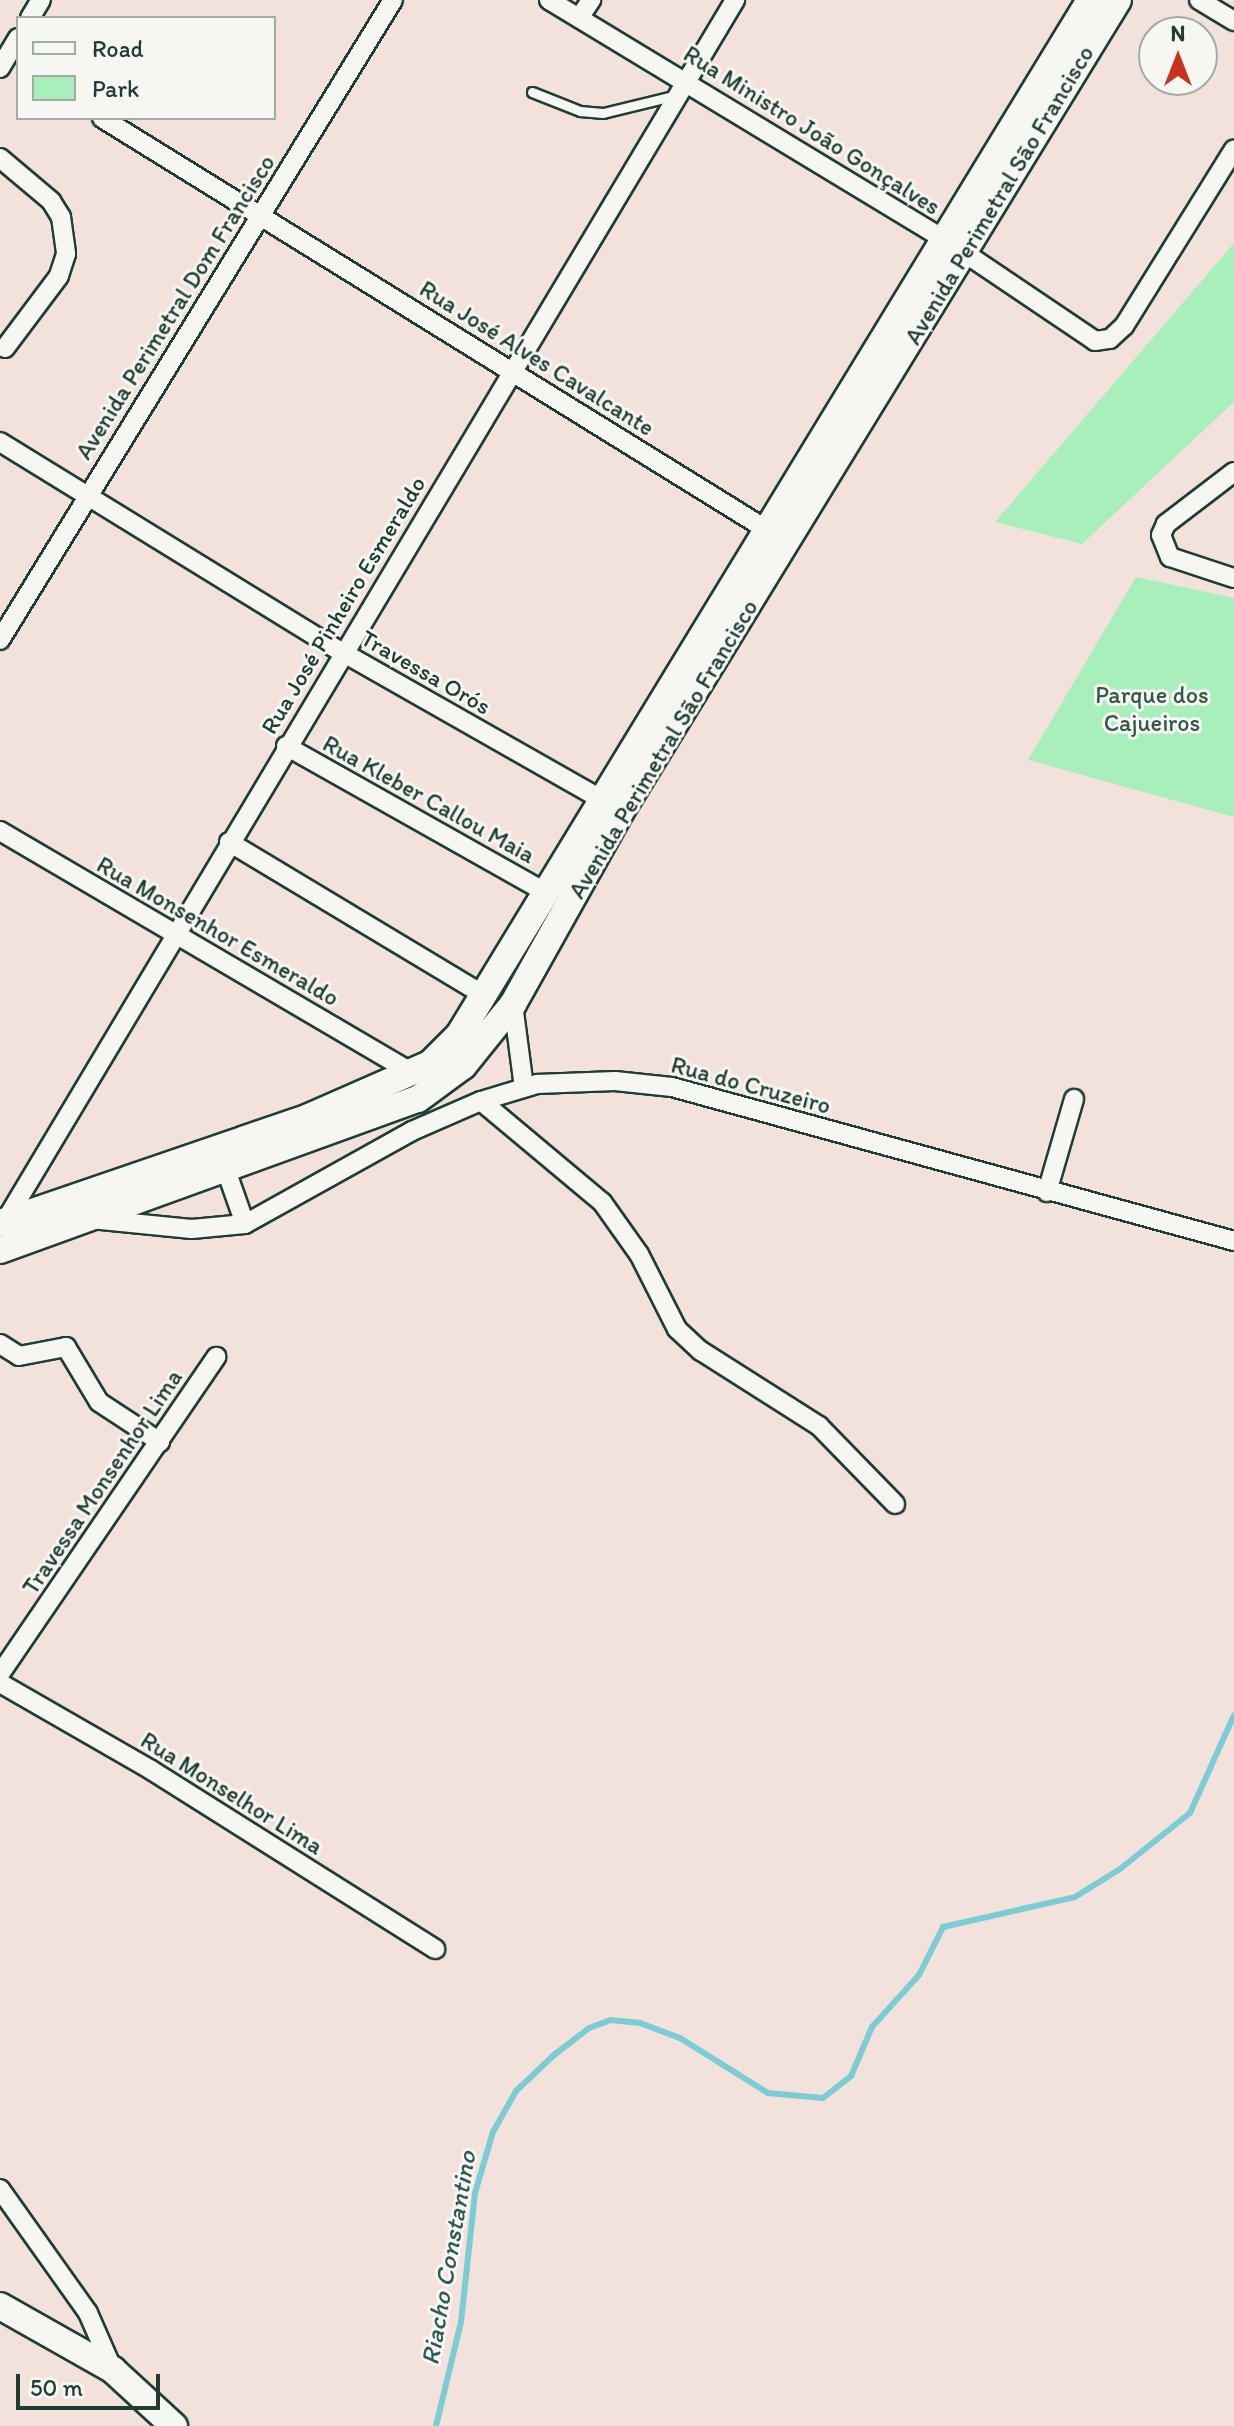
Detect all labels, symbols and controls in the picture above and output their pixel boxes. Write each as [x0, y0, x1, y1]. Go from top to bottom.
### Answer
legend [16, 16, 276, 120]
north arrow [1138, 16, 1218, 96]
text: N [1171, 20, 1185, 47]
text: Road [92, 34, 144, 63]
street label: Rua Ministro João Gonçalves [679, 39, 945, 221]
street label: Avenida Perimetral São Francisco [898, 40, 1100, 350]
text: Park [92, 74, 139, 103]
street label: Avenida Perimetral Dom Francisco [69, 149, 281, 465]
street label: Rua José Alves Cavalcante [414, 274, 660, 442]
street label: Rua José Pinheiro Esmeraldo [255, 471, 431, 739]
street label: Avenida Perimetral São Francisco [562, 594, 764, 904]
street label: Travessa Orós [356, 623, 496, 721]
park label: Parque dos Cajueiros [1095, 681, 1209, 737]
street label: Rua Kleber Callou Maia [317, 728, 541, 870]
street label: Rua Monsenhor Esmeraldo [93, 850, 343, 1012]
street label: Rua do Cruzeiro [668, 1050, 834, 1120]
street label: Travessa Monsenhor Lima [16, 1364, 188, 1600]
street label: Rua Monselhor Lima [136, 1726, 328, 1860]
water label: Riacho Constantino [415, 2148, 483, 2368]
scale bar [20, 2358, 164, 2408]
text: 50 m [30, 2373, 83, 2402]

